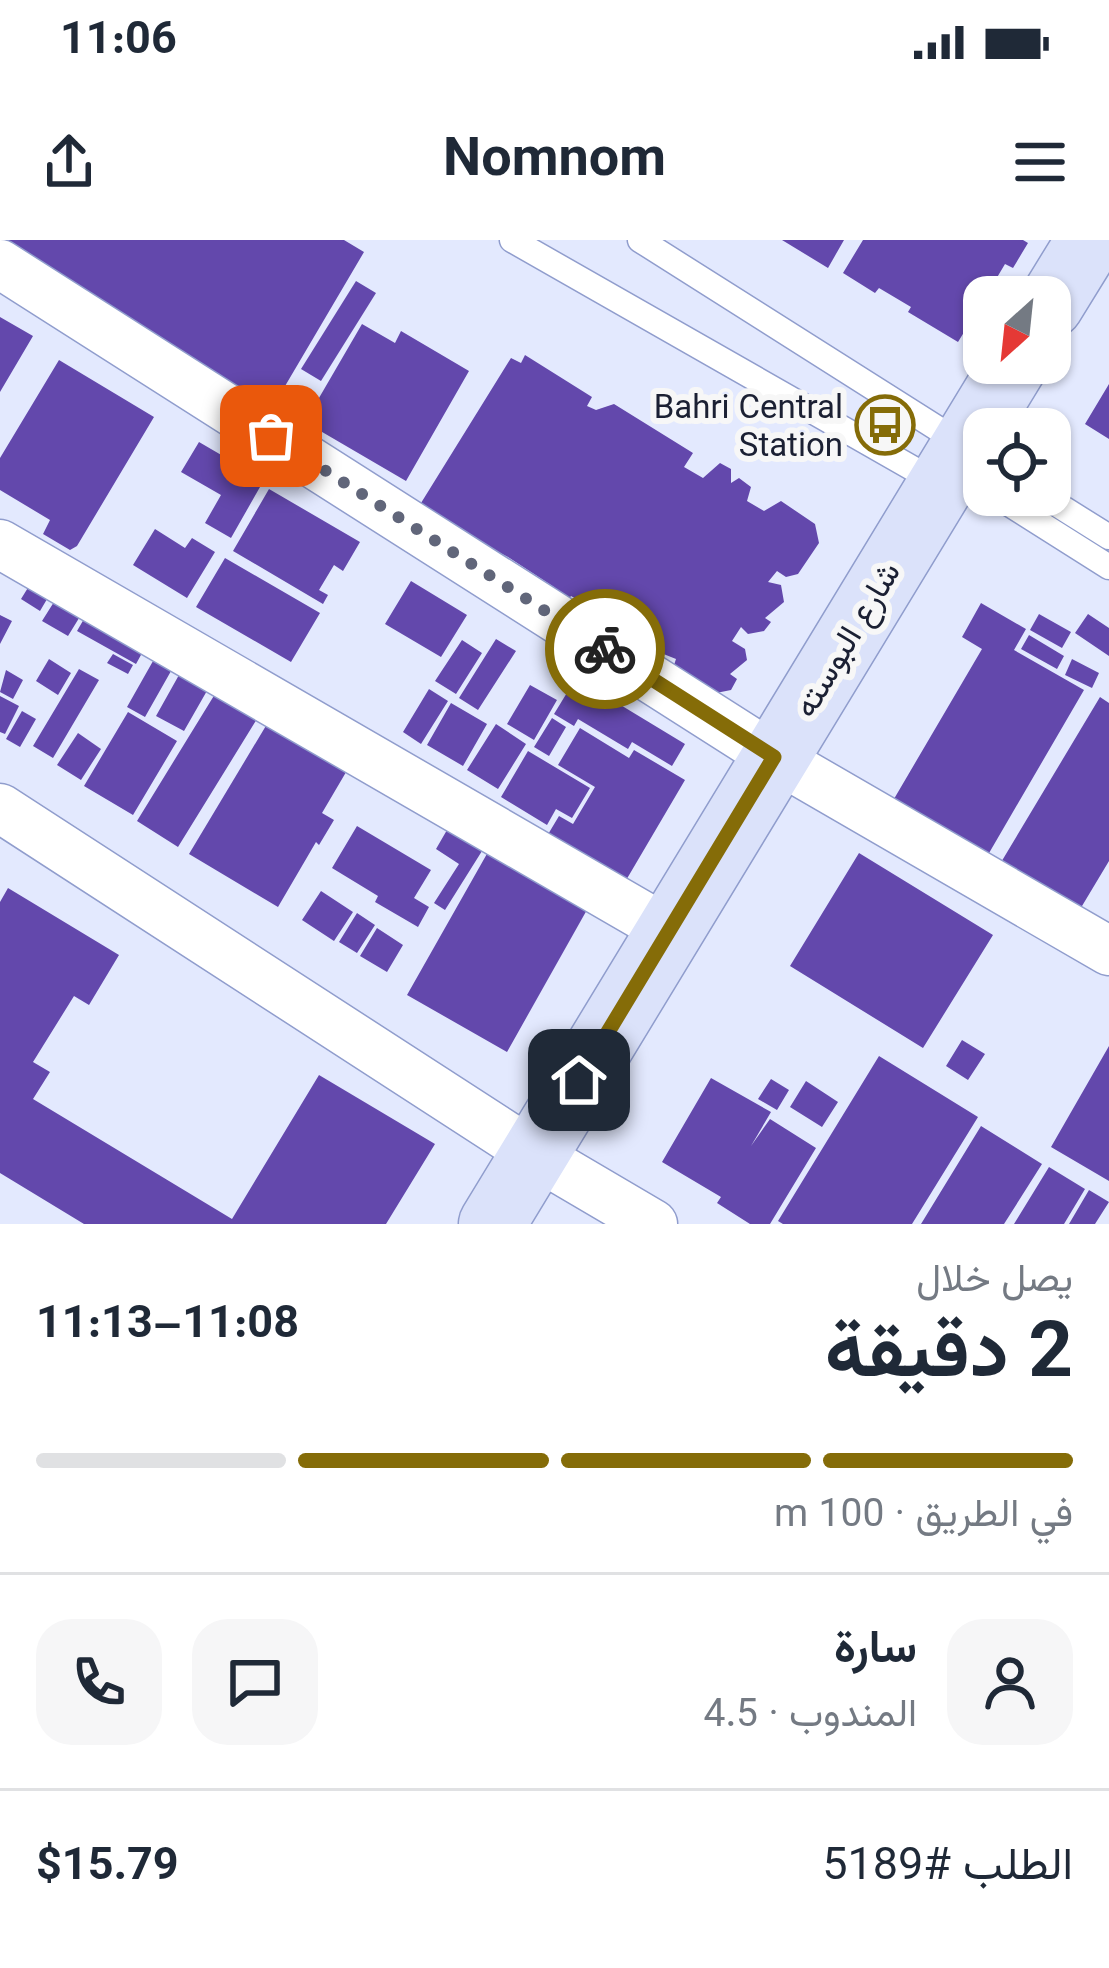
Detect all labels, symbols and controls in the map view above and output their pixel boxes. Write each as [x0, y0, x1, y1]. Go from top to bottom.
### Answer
text: 11:06 [60, 7, 177, 77]
text: Nomnom [443, 120, 666, 204]
icon: share [36, 129, 102, 195]
icon: menu [1007, 129, 1073, 195]
north arrow [963, 276, 1071, 384]
map controls [963, 276, 1071, 516]
place label: Bahri Central Station [654, 384, 843, 474]
pin [220, 385, 322, 487]
bus stop icon: Bahri Central Station [854, 394, 916, 456]
icon: bag [238, 403, 304, 469]
button: locate [963, 408, 1071, 516]
street label: شارع البوسته [782, 553, 917, 729]
courier [545, 589, 665, 709]
icon: bike [572, 616, 638, 682]
pin [528, 1029, 630, 1131]
icon: home [546, 1047, 612, 1113]
text: يصل خلال [916, 1251, 1073, 1312]
text: 11:08–11:13 [36, 1291, 299, 1361]
text: 2 دقيقة [825, 1296, 1073, 1418]
text: في الطريق · 100 m [774, 1486, 1073, 1547]
text: سارة [834, 1616, 917, 1686]
button: phone [36, 1619, 162, 1745]
button: chat [192, 1619, 318, 1745]
button: person [947, 1619, 1073, 1745]
text: المندوب · 4.5 [703, 1686, 917, 1747]
text: $15.79 [36, 1833, 179, 1903]
text: الطلب #5189 [822, 1833, 1073, 1903]

